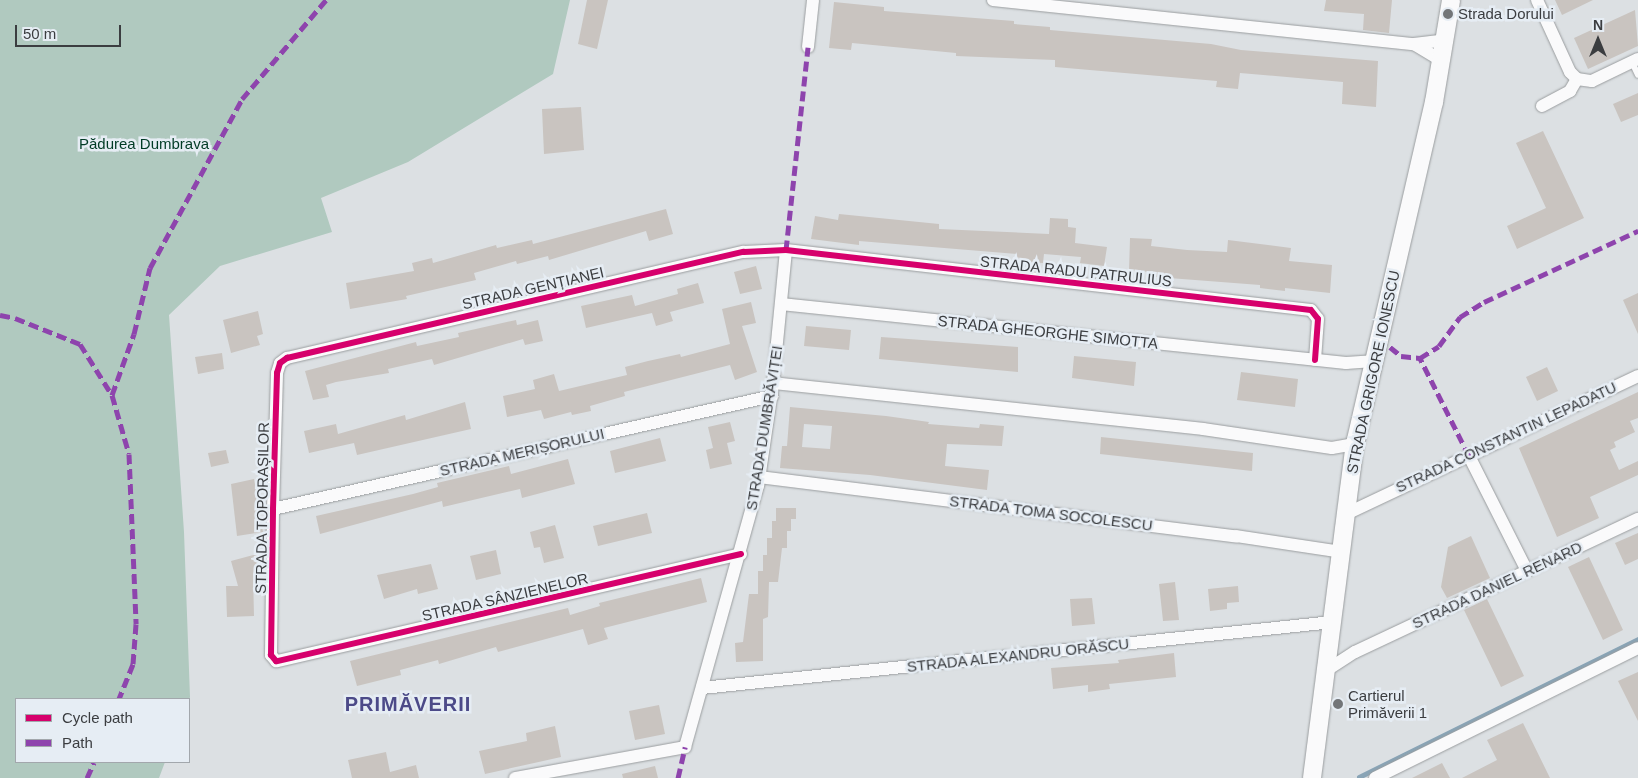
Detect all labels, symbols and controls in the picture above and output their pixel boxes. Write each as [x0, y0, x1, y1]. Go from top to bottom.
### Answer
place label: Strada Dorului [1458, 5, 1554, 23]
marker: Strada Dorului [1442, 8, 1454, 20]
scale bar [18, 15, 124, 47]
north arrow [1573, 15, 1623, 65]
text: N [1593, 17, 1603, 33]
text: 50 m [23, 25, 56, 42]
park label: Pădurea Dumbrava [79, 135, 209, 153]
street label: STRADA RADU PATRULIUS [979, 252, 1173, 290]
street label: STRADA GENȚIANEI [460, 263, 606, 313]
street label: STRADA GRIGORE IONESCU [1343, 268, 1403, 476]
street label: STRADA GHEORGHE SIMOTTA [937, 311, 1159, 353]
street label: STRADA DUMBRĂVIȚEI [742, 344, 786, 512]
street label: STRADA CONSTANTIN LEPADATU [1392, 378, 1620, 496]
street label: STRADA TOPORAȘILOR [251, 421, 273, 595]
street label: STRADA MERIȘORULUI [438, 424, 606, 480]
street label: STRADA TOMA SOCOLESCU [947, 491, 1155, 535]
street label: STRADA DANIEL RENARD [1409, 537, 1585, 633]
street label: STRADA SÂNZIENELOR [420, 569, 590, 625]
street label: STRADA ALEXANDRU ORĂSCU [905, 634, 1131, 676]
place label: Cartierul Primăverii 1 [1348, 686, 1427, 721]
district label: PRIMĂVERII [343, 692, 473, 716]
legend [15, 698, 190, 763]
marker: Cartierul Primăverii 1 [1332, 698, 1344, 710]
text: Cycle path [62, 709, 133, 726]
text: Path [62, 734, 93, 751]

